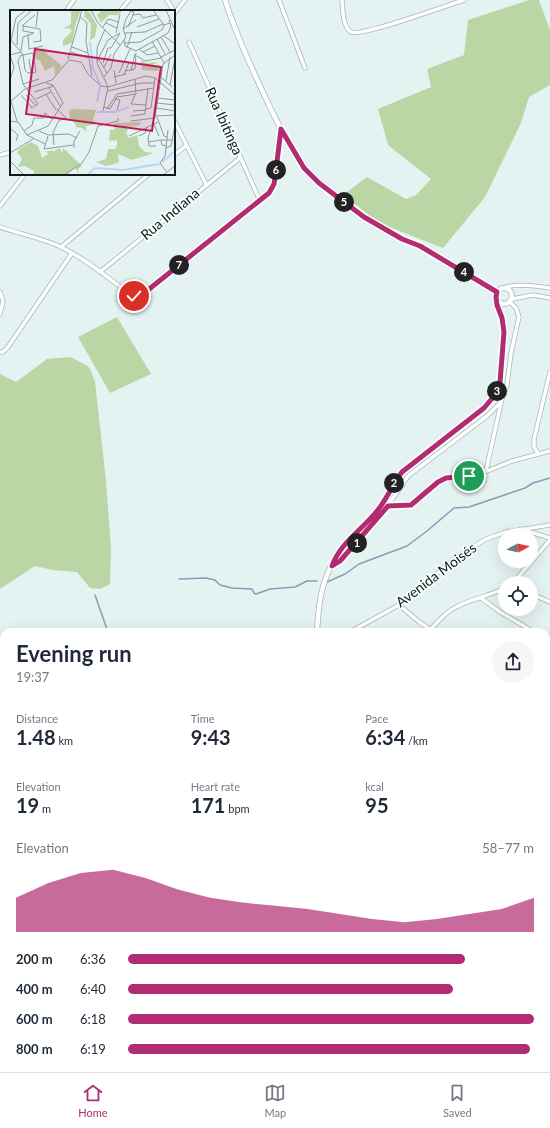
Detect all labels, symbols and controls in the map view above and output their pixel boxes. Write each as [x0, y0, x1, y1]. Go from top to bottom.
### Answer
inset map [10, 10, 175, 175]
street label: Rua Ibitinga [202, 84, 247, 157]
pin: 6 [266, 160, 286, 180]
text: 6 [273, 163, 279, 176]
street label: Rua Indiana [137, 184, 203, 243]
pin: 5 [334, 192, 354, 212]
text: 5 [341, 195, 347, 208]
pin: 7 [169, 255, 189, 275]
text: 7 [176, 258, 182, 271]
pin: 4 [454, 262, 474, 282]
text: 4 [461, 265, 467, 278]
pin [117, 279, 151, 313]
icon: check [123, 285, 145, 307]
pin: 3 [487, 381, 507, 401]
text: 3 [494, 384, 500, 397]
pin [452, 459, 486, 493]
icon: arrive [458, 465, 480, 487]
pin: 2 [384, 473, 404, 493]
text: 2 [391, 476, 397, 489]
north arrow [498, 528, 538, 568]
map controls [498, 528, 538, 616]
pin: 1 [347, 533, 367, 553]
text: 1 [354, 536, 360, 549]
street label: Avenida Moisés [392, 539, 479, 610]
button: locate [498, 576, 538, 616]
text: Evening run [16, 640, 132, 667]
button: share [492, 641, 534, 683]
text: 19:37 [16, 669, 49, 685]
text: Distance [16, 712, 58, 725]
text: Time [191, 712, 215, 725]
text: Pace [365, 712, 388, 725]
text: 1.48 [16, 725, 56, 749]
text: 9:43 [191, 725, 231, 749]
text: 6:34 [365, 725, 405, 749]
text: km [56, 734, 73, 747]
text: /km [405, 734, 428, 747]
text: Elevation [16, 780, 61, 793]
text: Heart rate [191, 780, 240, 793]
text: kcal [365, 780, 384, 793]
text: 19 [16, 793, 39, 817]
text: 171 [191, 793, 225, 817]
text: 95 [365, 793, 389, 817]
text: m [39, 802, 51, 815]
text: bpm [225, 802, 250, 815]
text: Elevation [16, 840, 69, 856]
text: 58–77 m [482, 840, 534, 856]
text: 200 m [16, 951, 53, 967]
text: 6:36 [80, 951, 106, 967]
text: 400 m [16, 981, 53, 997]
text: 6:40 [80, 981, 106, 997]
text: 600 m [16, 1011, 53, 1027]
text: 6:18 [80, 1011, 106, 1027]
text: 800 m [16, 1041, 53, 1057]
text: 6:19 [80, 1041, 106, 1057]
tab: Home [78, 1082, 108, 1119]
tab: Map [264, 1082, 286, 1119]
tab: Saved [443, 1082, 472, 1119]

